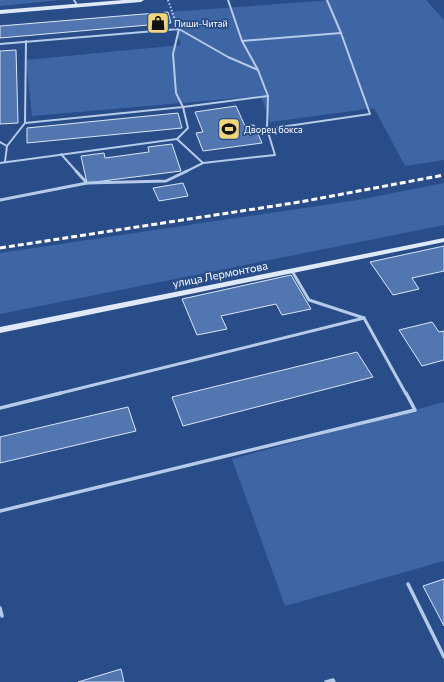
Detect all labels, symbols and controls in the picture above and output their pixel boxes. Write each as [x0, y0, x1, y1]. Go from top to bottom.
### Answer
shop icon: Пиши-Читай [145, 10, 171, 36]
place label: Пиши-Читай [174, 18, 228, 29]
sports icon: Дворец бокса [216, 116, 242, 142]
place label: Дворец бокса [244, 124, 303, 135]
street label: улица Лермонтова [171, 258, 269, 290]

